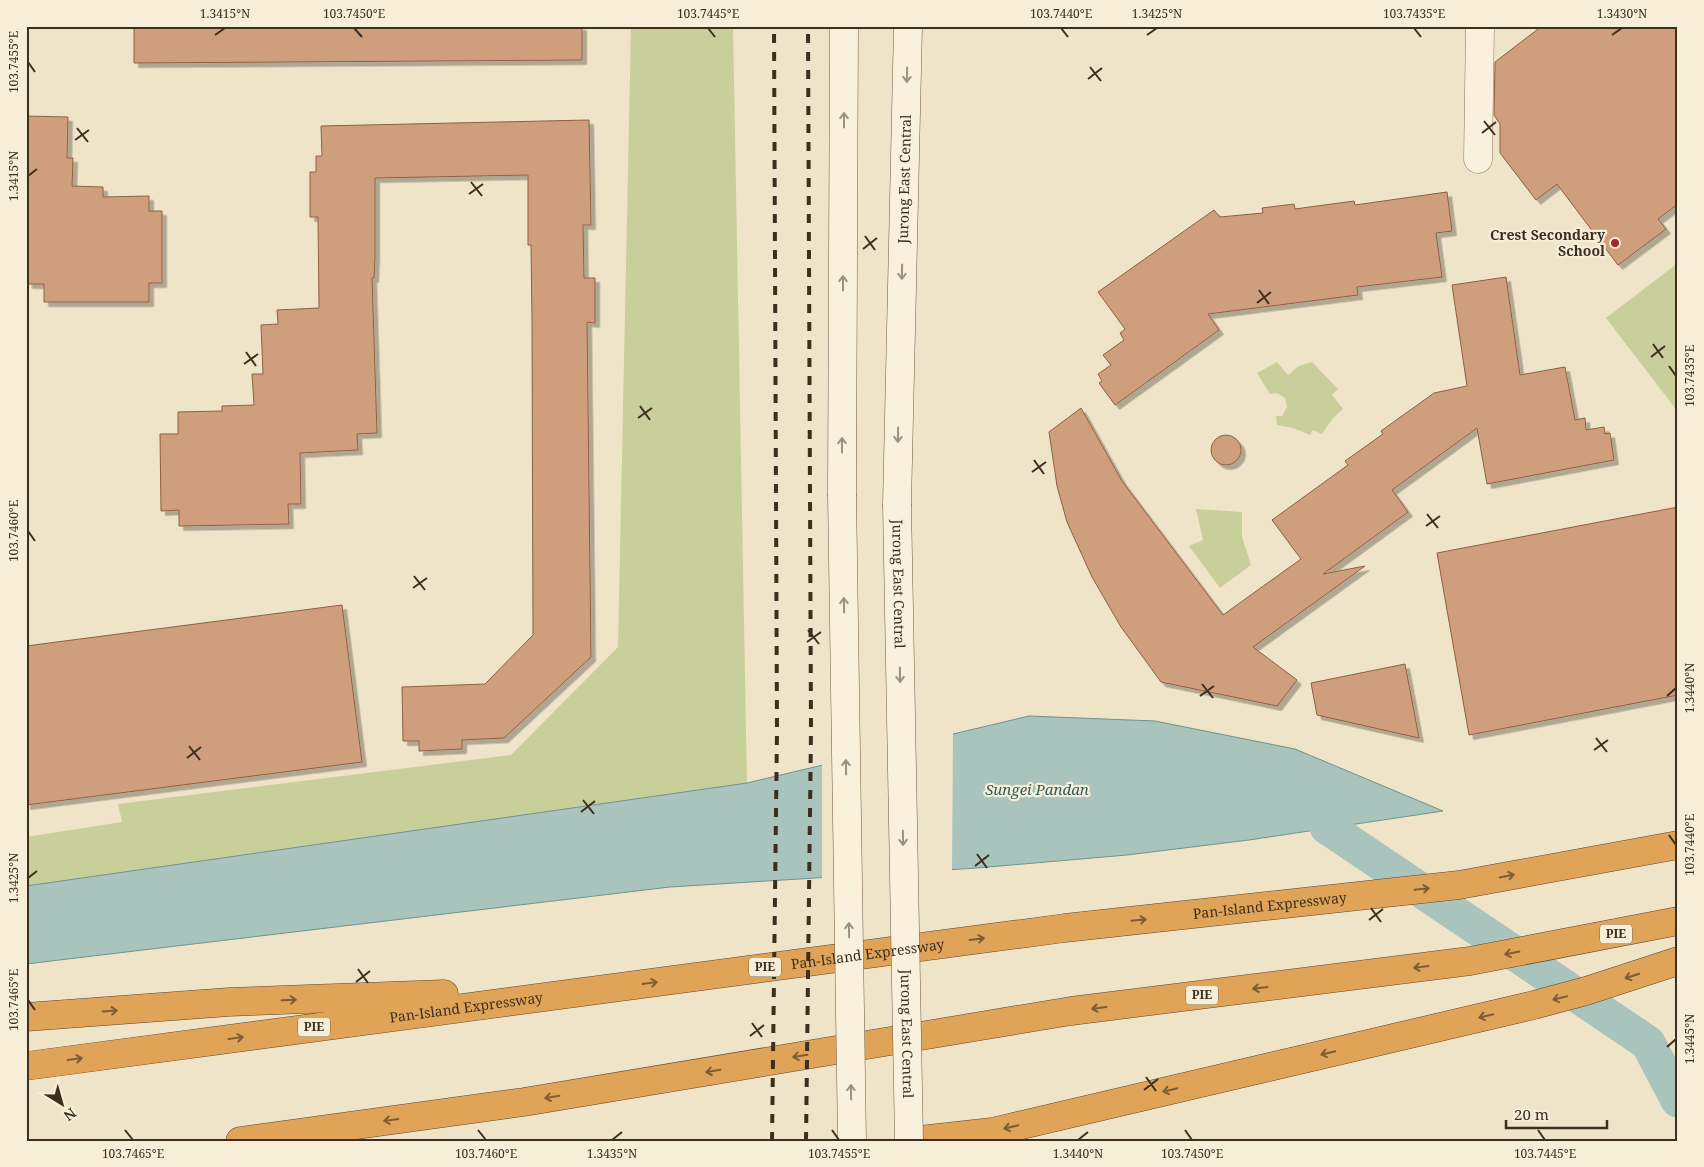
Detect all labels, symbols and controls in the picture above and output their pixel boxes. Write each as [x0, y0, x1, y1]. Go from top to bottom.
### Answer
text: 1.3415°N [200, 5, 250, 22]
text: 103.7450°E [323, 5, 385, 22]
text: 103.7445°E [677, 5, 739, 22]
text: 103.7440°E [1030, 5, 1092, 22]
text: 1.3425°N [1132, 5, 1182, 22]
text: 103.7435°E [1383, 5, 1445, 22]
text: 1.3430°N [1597, 5, 1647, 22]
text: 103.7455°E [5, 31, 22, 93]
one-way arrow [902, 66, 912, 83]
one-way arrow [839, 112, 849, 128]
street label: Jurong East Central [893, 114, 915, 245]
text: 1.3415°N [5, 151, 22, 201]
place label: Crest Secondary School [1490, 225, 1606, 260]
marker: Crest Secondary School [1609, 237, 1621, 249]
one-way arrow [897, 264, 907, 280]
one-way arrow [838, 275, 848, 291]
text: 103.7435°E [1681, 345, 1698, 407]
one-way arrow [893, 426, 903, 443]
one-way arrow [837, 437, 847, 454]
text: 103.7460°E [5, 500, 22, 562]
street label: Jurong East Central [888, 518, 910, 649]
one-way arrow [839, 597, 849, 613]
text: 1.3440°N [1681, 663, 1698, 713]
one-way arrow [895, 667, 905, 683]
one-way arrow [842, 759, 851, 775]
water label: Sungei Pandan [985, 779, 1089, 799]
text: 103.7440°E [1681, 814, 1698, 876]
one-way arrow [898, 830, 908, 846]
text: 1.3425°N [5, 853, 22, 903]
one-way arrow [1499, 871, 1515, 881]
one-way arrow [1414, 884, 1430, 894]
street label: Pan-Island Expressway [1192, 887, 1348, 923]
one-way arrow [1130, 915, 1146, 925]
one-way arrow [844, 922, 854, 938]
road number: PIE [1600, 924, 1632, 944]
street label: Pan-Island Expressway [790, 934, 945, 973]
one-way arrow [969, 934, 985, 944]
one-way arrow [1505, 949, 1521, 958]
road number: PIE [749, 958, 781, 976]
one-way arrow [1414, 962, 1430, 972]
street label: Jurong East Central [897, 968, 918, 1099]
text: 103.7465°E [5, 969, 22, 1031]
one-way arrow [1625, 972, 1640, 981]
one-way arrow [641, 977, 657, 987]
one-way arrow [1253, 983, 1269, 993]
road number: PIE [1186, 986, 1218, 1004]
street label: Pan-Island Expressway [388, 987, 544, 1027]
one-way arrow [1552, 994, 1568, 1003]
one-way arrow [281, 995, 297, 1004]
one-way arrow [1091, 1003, 1107, 1013]
one-way arrow [101, 1006, 117, 1016]
one-way arrow [1479, 1012, 1495, 1021]
text: 1.3445°N [1681, 1014, 1698, 1064]
road number: PIE [298, 1018, 330, 1036]
one-way arrow [227, 1033, 243, 1043]
one-way arrow [1320, 1049, 1336, 1058]
one-way arrow [793, 1052, 809, 1062]
one-way arrow [66, 1054, 82, 1064]
one-way arrow [705, 1066, 721, 1076]
north arrow [38, 1080, 88, 1130]
one-way arrow [847, 1084, 856, 1100]
one-way arrow [1162, 1086, 1178, 1095]
one-way arrow [545, 1093, 561, 1103]
scale bar [1506, 1097, 1608, 1129]
text: N [60, 1104, 80, 1126]
text: 20 m [1514, 1104, 1549, 1124]
one-way arrow [384, 1115, 400, 1125]
one-way arrow [1004, 1123, 1020, 1132]
text: 103.7465°E [102, 1145, 164, 1162]
text: 103.7460°E [455, 1145, 517, 1162]
text: 1.3435°N [587, 1145, 637, 1162]
text: 103.7455°E [808, 1145, 870, 1162]
text: 1.3440°N [1053, 1145, 1103, 1162]
text: 103.7450°E [1161, 1145, 1223, 1162]
text: 103.7445°E [1514, 1145, 1576, 1162]

